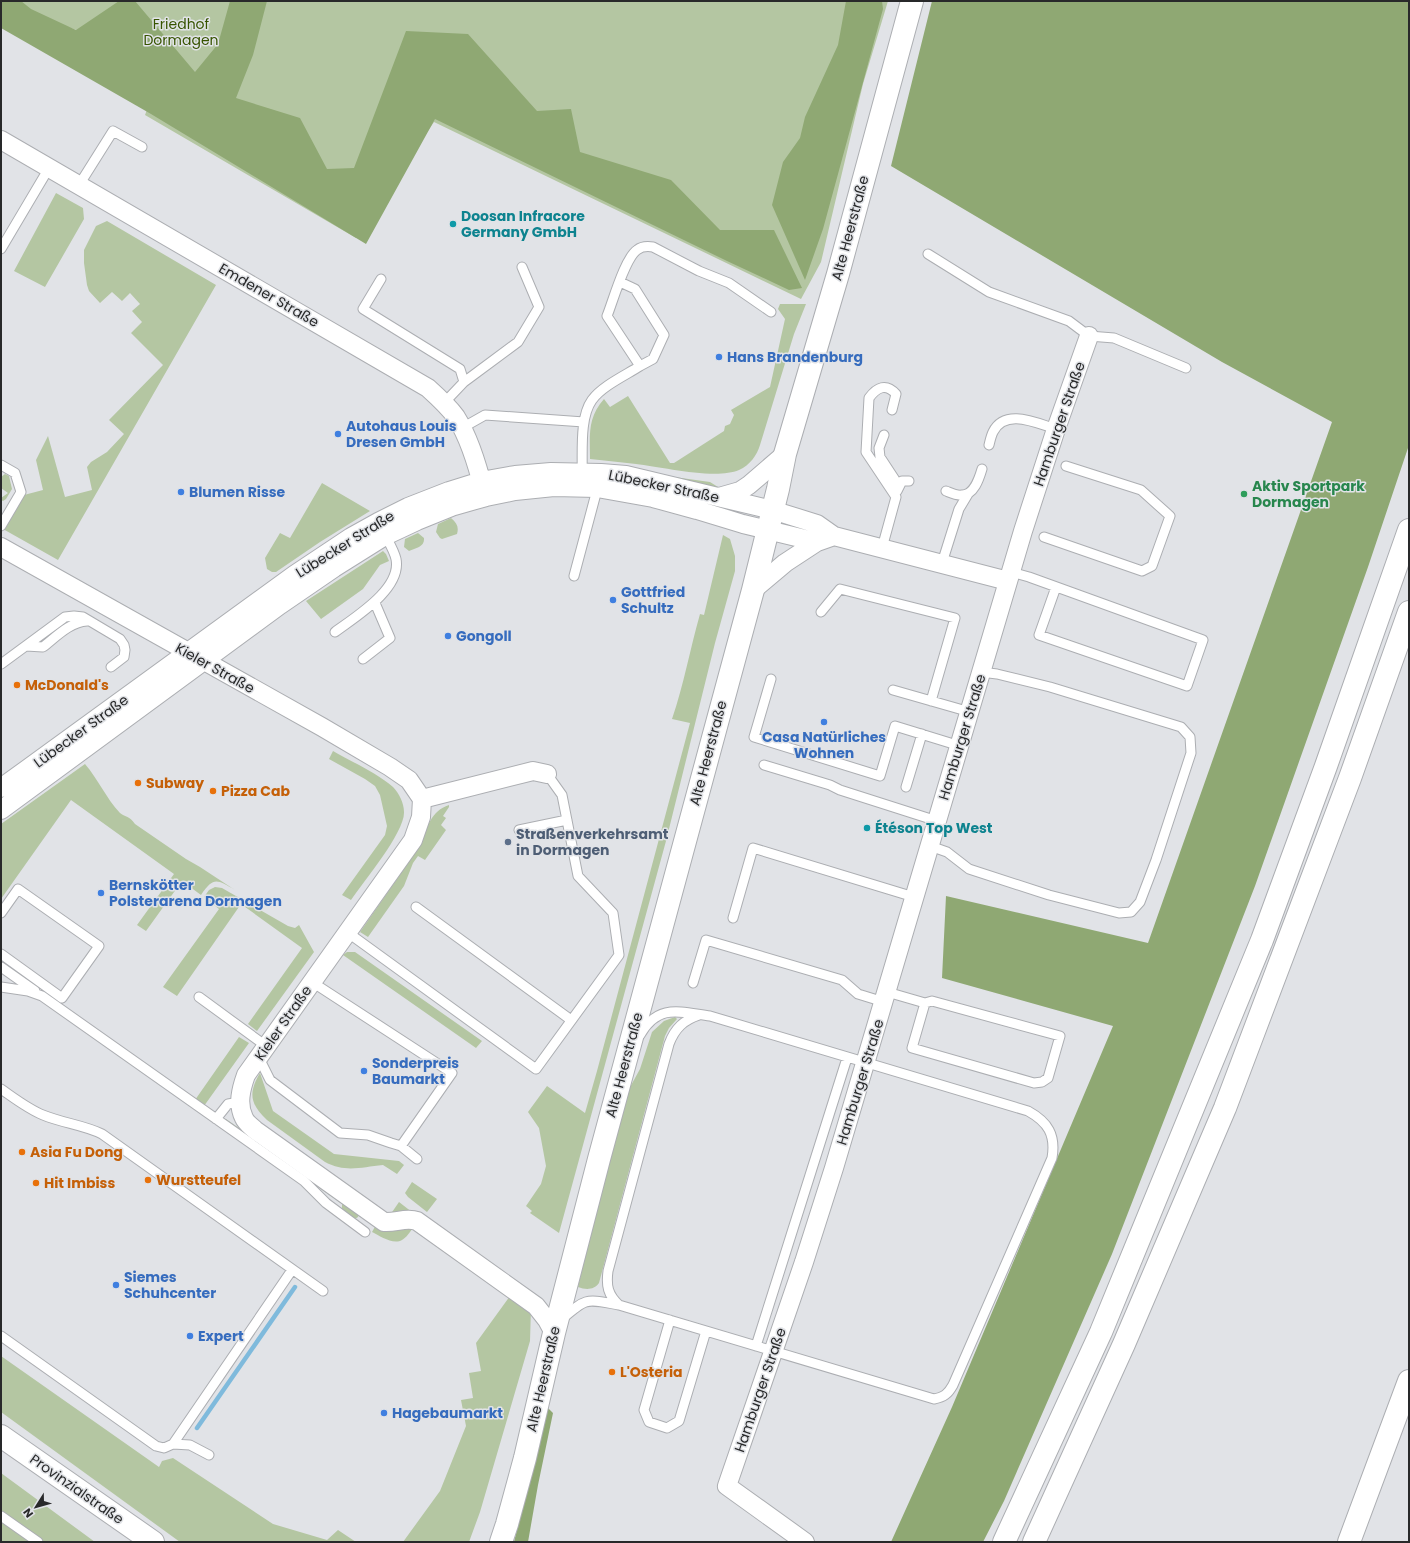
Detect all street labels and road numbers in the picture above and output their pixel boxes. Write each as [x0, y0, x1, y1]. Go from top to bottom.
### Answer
street label: Alte Heerstraße [826, 173, 874, 283]
street label: Emdener Straße [215, 258, 323, 332]
street label: Hamburger Straße [1028, 359, 1090, 489]
street label: Lübecker Straße [607, 465, 722, 508]
street label: Lübecker Straße [292, 505, 398, 582]
street label: Kieler Straße [172, 638, 259, 698]
street label: Hamburger Straße [933, 671, 991, 802]
street label: Lübecker Straße [30, 690, 133, 772]
street label: Alte Heerstraße [684, 698, 732, 808]
street label: Kieler Straße [250, 981, 317, 1065]
street label: Alte Heerstraße [600, 1010, 648, 1120]
street label: Hamburger Straße [831, 1016, 889, 1147]
street label: Alte Heerstraße [521, 1324, 565, 1434]
street label: Hamburger Straße [729, 1325, 791, 1455]
street label: Provinzialstraße [26, 1449, 128, 1529]

